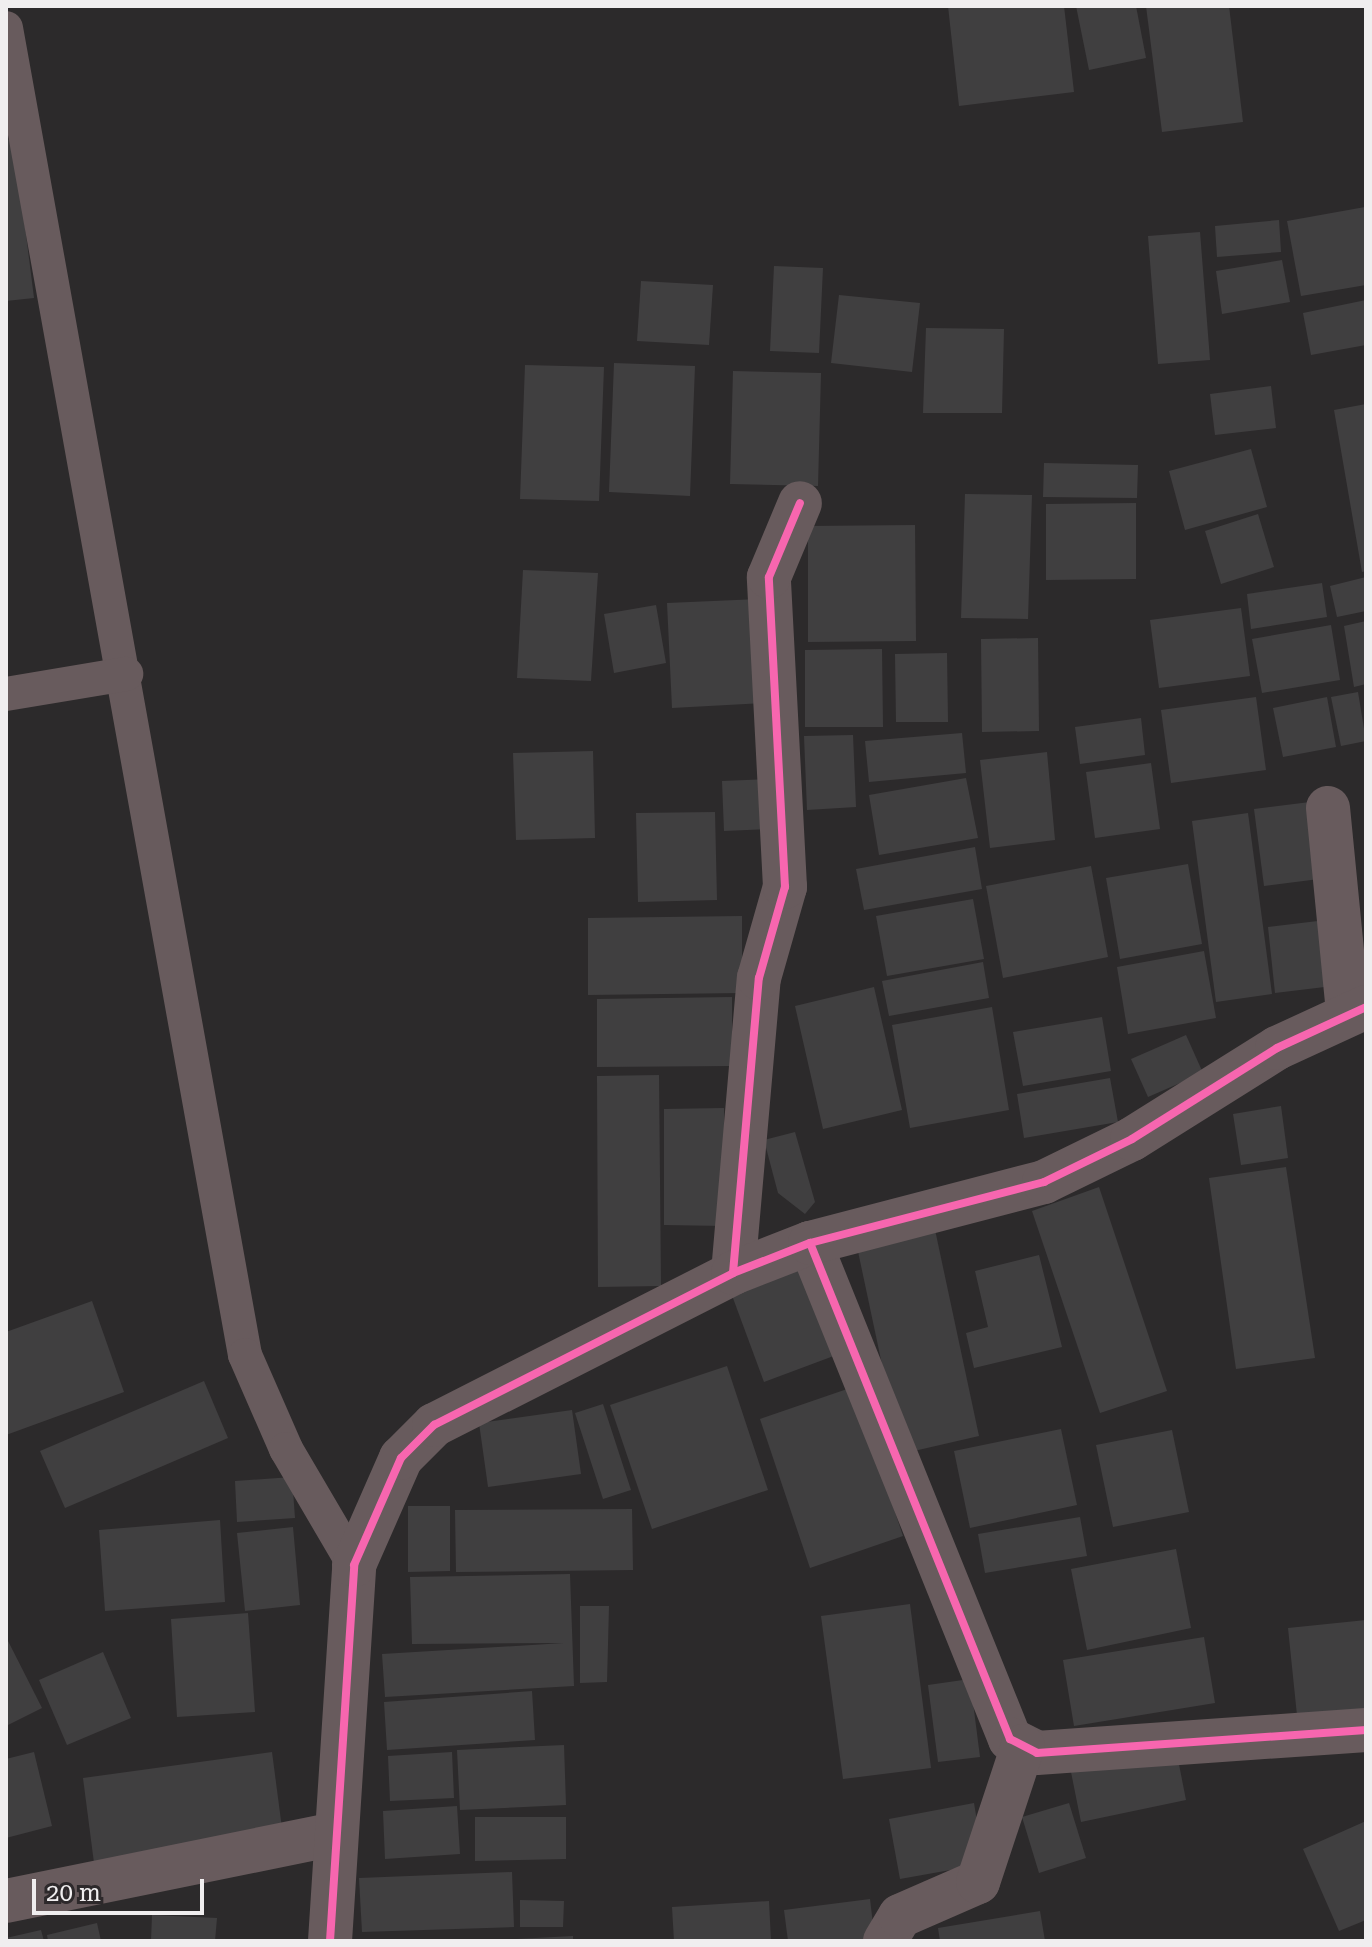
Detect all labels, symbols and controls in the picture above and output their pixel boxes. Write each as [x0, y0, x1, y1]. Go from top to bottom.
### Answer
scale bar [36, 1863, 208, 1913]
text: 20 m [46, 1879, 101, 1907]

